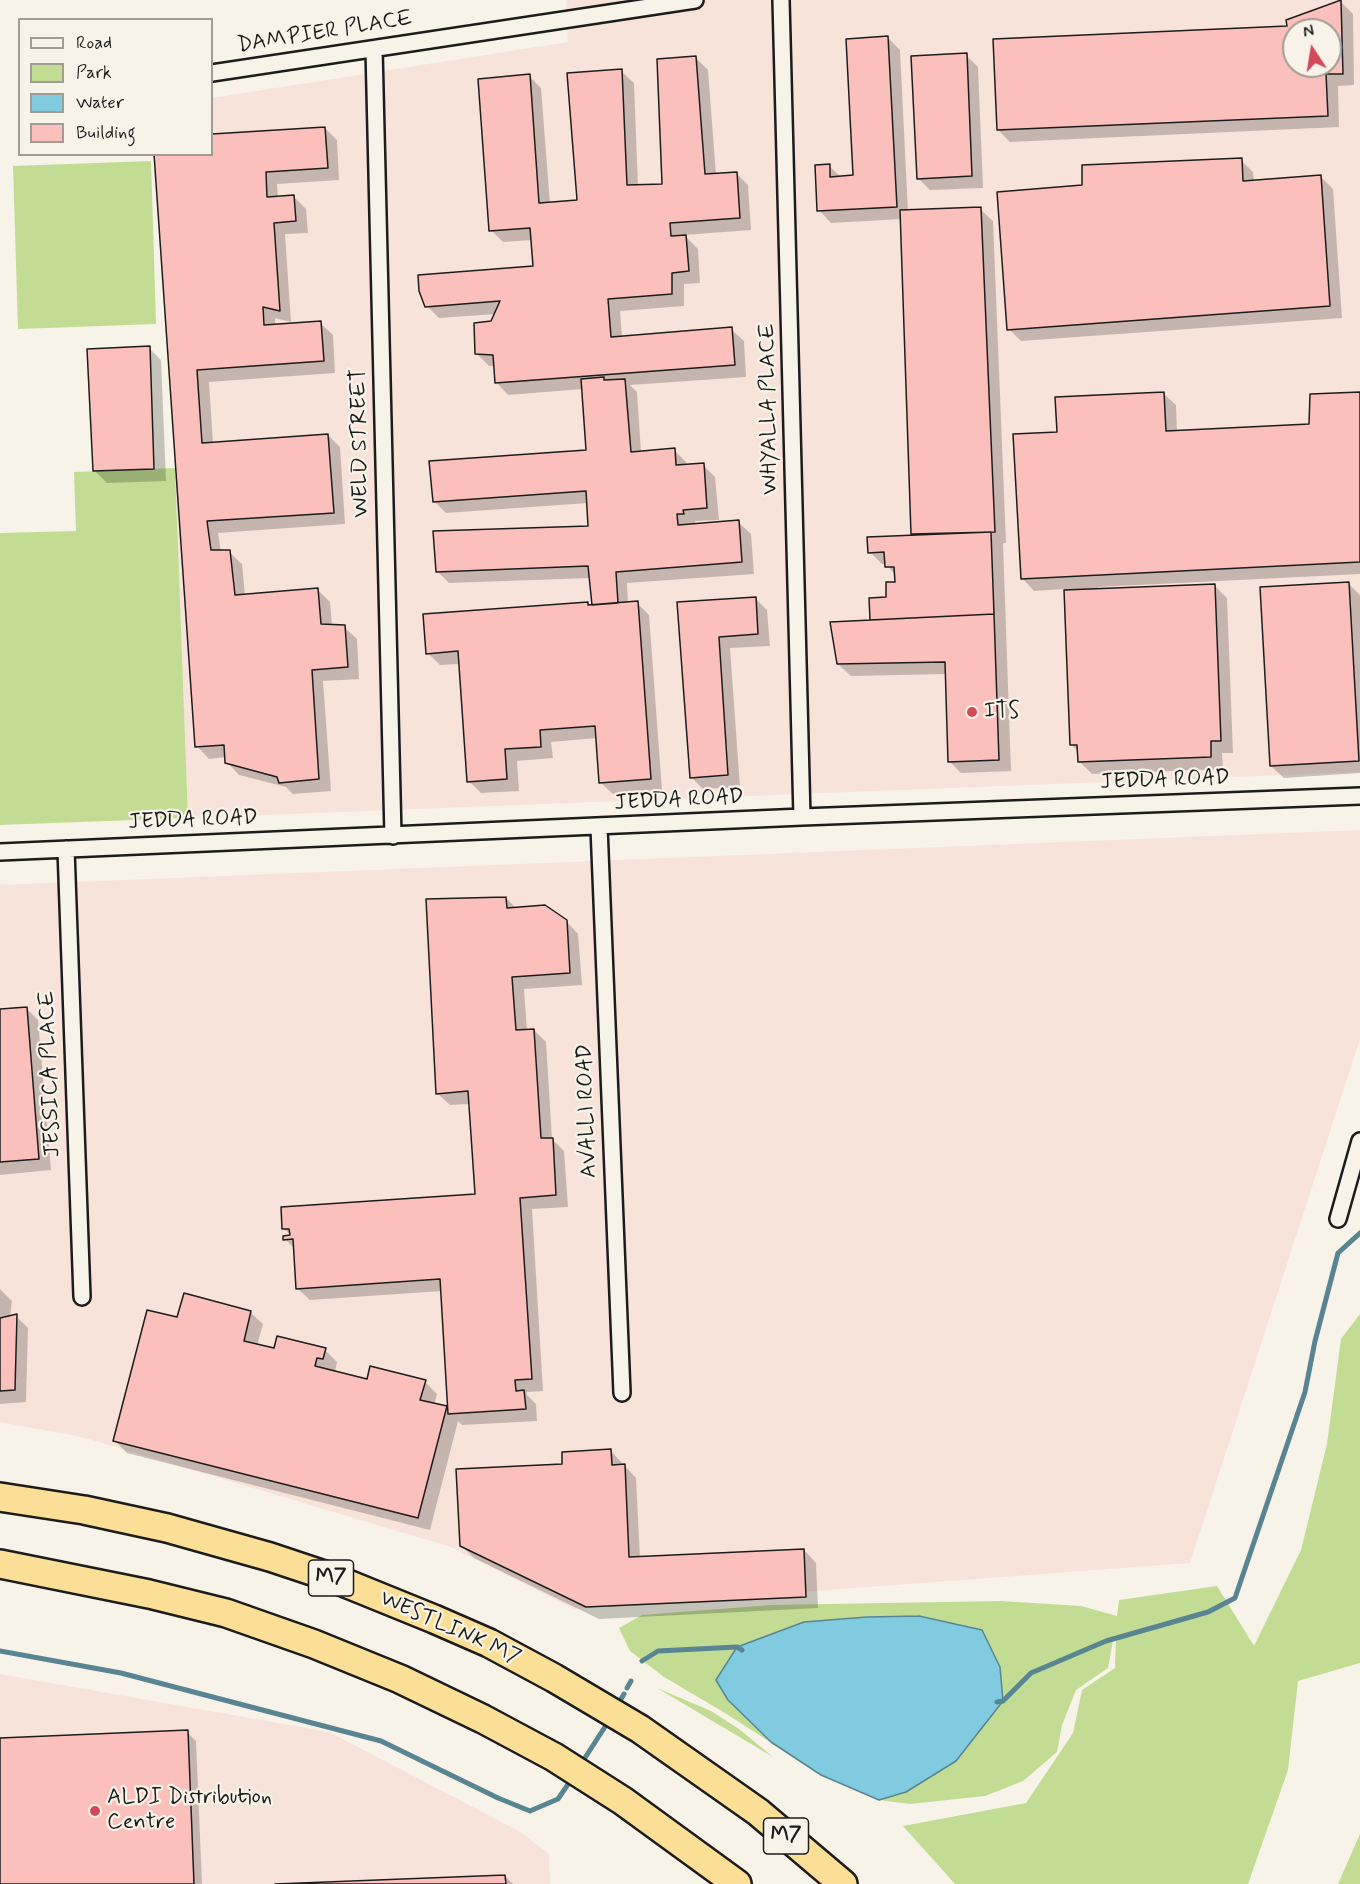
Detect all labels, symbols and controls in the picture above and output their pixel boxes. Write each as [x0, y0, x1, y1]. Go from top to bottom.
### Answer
street label: DAMPIER PLACE [236, 6, 414, 60]
legend [18, 18, 213, 156]
north arrow [1282, 18, 1342, 78]
text: N [1301, 20, 1316, 43]
text: Road [76, 31, 112, 55]
text: Park [76, 61, 112, 85]
text: Water [76, 91, 124, 115]
text: Building [76, 121, 136, 145]
street label: WHYALLA PLACE [755, 323, 785, 495]
street label: WELD STREET [346, 368, 376, 518]
place label: ITS [984, 699, 1020, 725]
marker: ITS [965, 705, 979, 719]
street label: JEDDA ROAD [1100, 766, 1230, 796]
street label: JEDDA ROAD [614, 784, 744, 818]
street label: JEDDA ROAD [128, 806, 258, 836]
street label: JESSICA PLACE [35, 990, 67, 1158]
street label: AVALLI ROAD [572, 1043, 604, 1179]
road number: M7 [308, 1560, 354, 1596]
street label: WESTLINK M7 [375, 1586, 525, 1672]
place label: ALDI Distribution Centre [107, 1785, 272, 1837]
marker: ALDI Distribution Centre [88, 1804, 102, 1818]
road number: M7 [764, 1818, 808, 1854]

